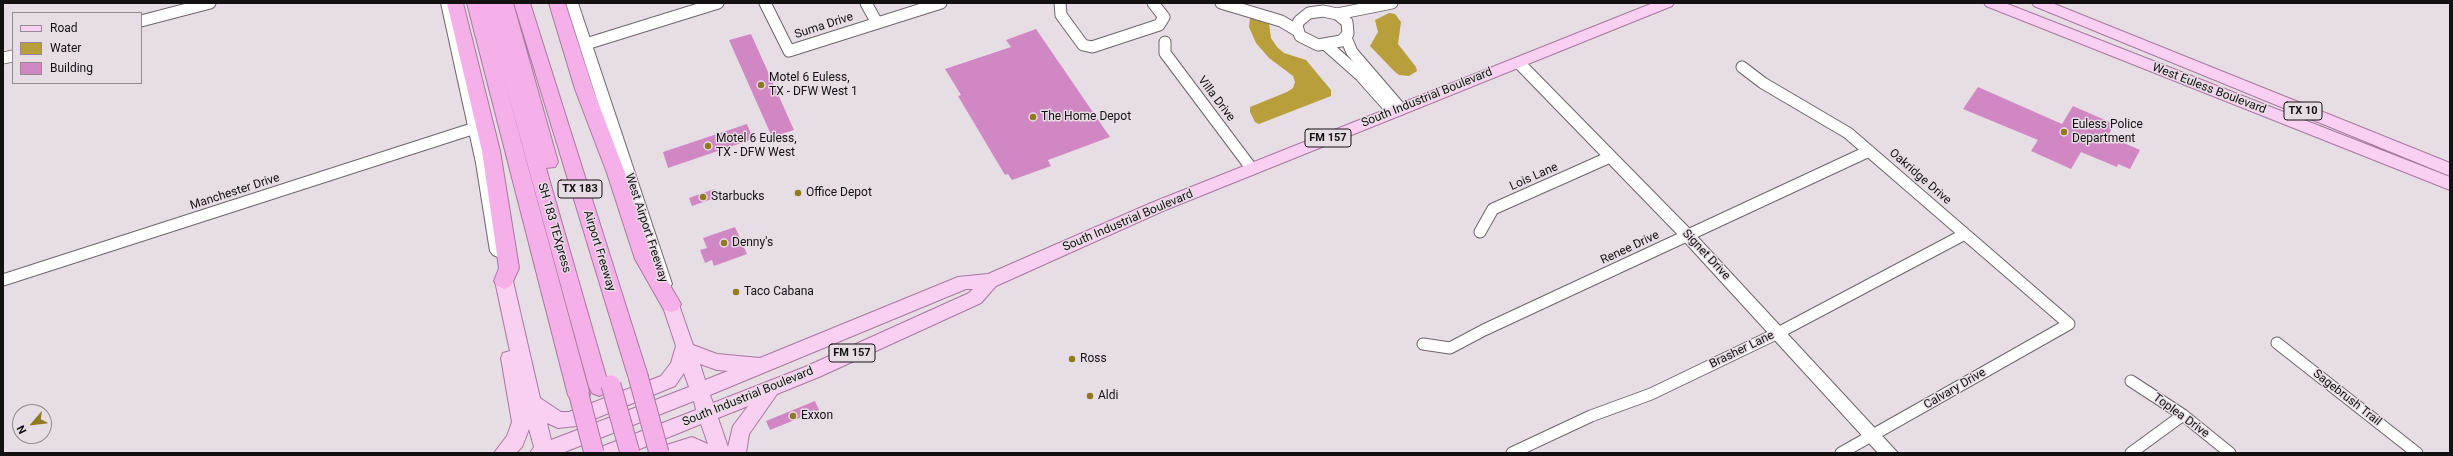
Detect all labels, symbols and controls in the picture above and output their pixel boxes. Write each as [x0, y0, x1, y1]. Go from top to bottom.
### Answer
street label: Suma Drive [793, 10, 855, 42]
legend [12, 12, 142, 84]
text: Road [50, 21, 78, 35]
text: Water [50, 41, 81, 55]
text: Building [50, 61, 93, 75]
street label: West Euless Boulevard [2150, 61, 2268, 117]
street label: South Industrial Boulevard [1359, 65, 1495, 131]
place label: Motel 6 Euless, TX - DFW West 1 [769, 71, 858, 99]
street label: Villa Drive [1194, 74, 1238, 124]
marker: Motel 6 Euless, TX - DFW West 1 [756, 80, 766, 90]
road number: TX 10 [2284, 102, 2322, 120]
place label: The Home Depot [1041, 110, 1131, 124]
marker: The Home Depot [1028, 112, 1038, 122]
place label: Euless Police Department [2072, 118, 2143, 146]
marker: Euless Police Department [2059, 127, 2069, 137]
road number: FM 157 [1305, 129, 1351, 147]
place label: Motel 6 Euless, TX - DFW West [716, 132, 797, 160]
marker: Motel 6 Euless, TX - DFW West [703, 141, 713, 151]
street label: Oakridge Drive [1886, 146, 1954, 208]
street label: Lois Lane [1508, 160, 1560, 194]
street label: Manchester Drive [188, 171, 282, 213]
street label: West Airport Freeway [622, 172, 670, 284]
road number: TX 183 [558, 180, 602, 198]
street label: SH 183 TEXpress [534, 181, 574, 275]
place label: Office Depot [806, 186, 872, 200]
street label: South Industrial Boulevard [1061, 187, 1195, 255]
marker: Office Depot [793, 188, 803, 198]
place label: Starbucks [711, 190, 765, 204]
marker: Starbucks [698, 192, 708, 202]
street label: Airport Freeway [580, 209, 618, 293]
street label: Signet Drive [1679, 227, 1733, 283]
street label: Renee Drive [1598, 228, 1662, 268]
place label: Denny's [732, 236, 773, 250]
marker: Denny's [719, 238, 729, 248]
place label: Taco Cabana [744, 285, 814, 299]
marker: Taco Cabana [731, 287, 741, 297]
street label: Brasher Lane [1707, 328, 1777, 372]
road number: FM 157 [829, 344, 875, 362]
place label: Ross [1080, 352, 1107, 366]
marker: Ross [1067, 354, 1077, 364]
street label: South Industrial Boulevard [680, 364, 816, 430]
street label: Calvary Drive [1921, 365, 1989, 413]
street label: Sagebrush Trail [2310, 367, 2384, 429]
place label: Aldi [1098, 389, 1118, 403]
marker: Aldi [1085, 391, 1095, 401]
street label: Toplea Drive [2150, 391, 2212, 441]
north arrow [12, 404, 52, 444]
place label: Exxon [801, 409, 833, 423]
marker: Exxon [788, 411, 798, 421]
text: N [14, 423, 29, 436]

